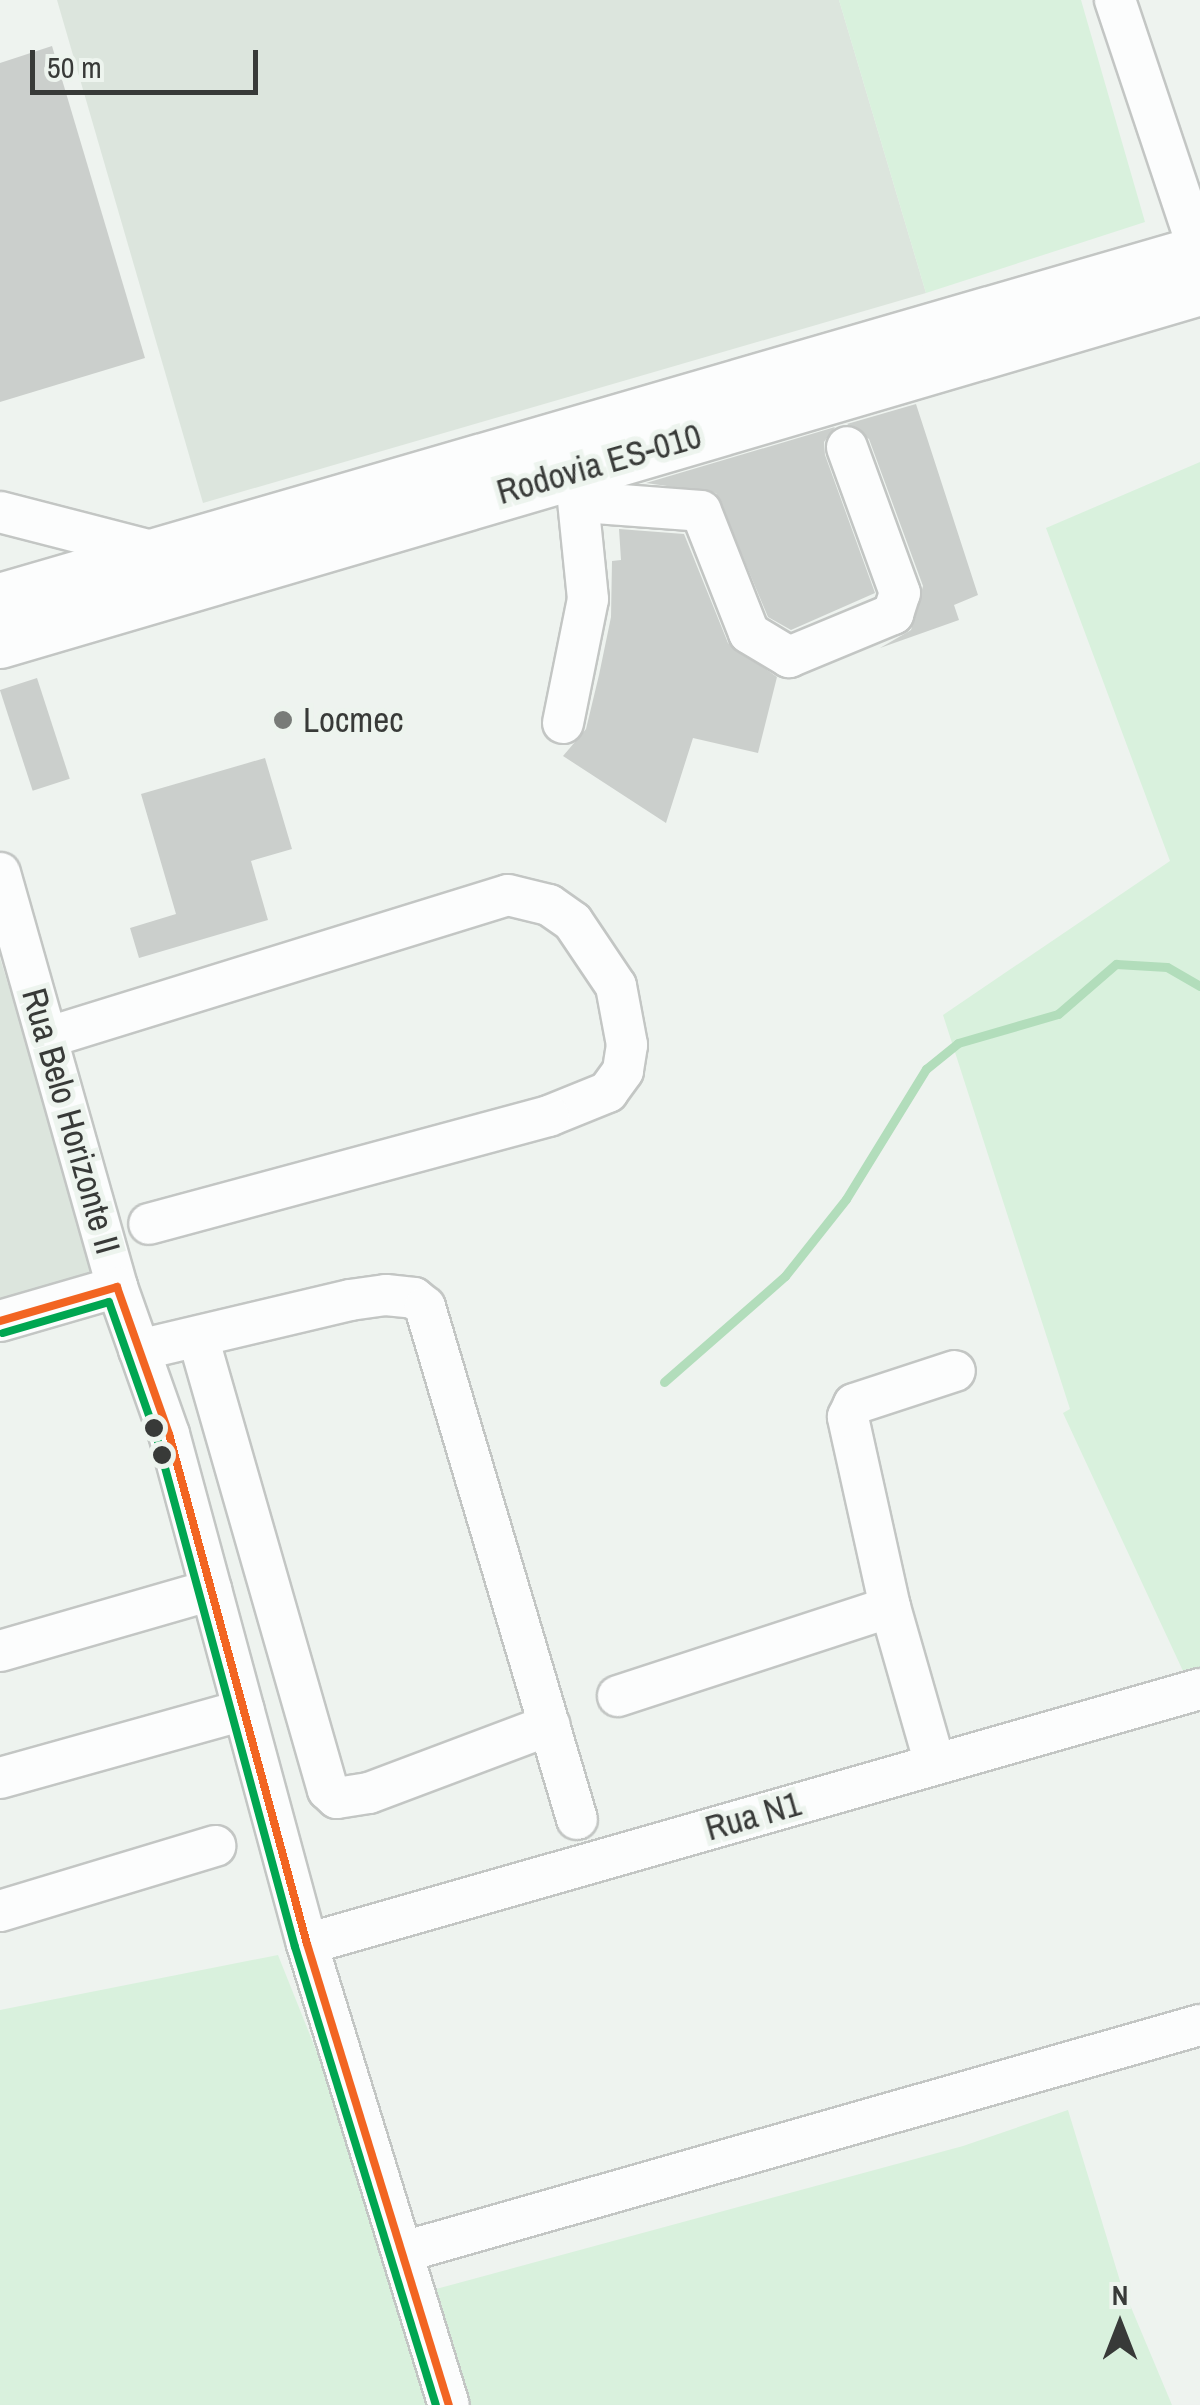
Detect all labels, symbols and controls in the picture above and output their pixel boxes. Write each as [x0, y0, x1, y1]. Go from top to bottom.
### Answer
scale bar [35, 30, 262, 92]
text: 50 m [47, 47, 102, 87]
street label: Rodovia ES-010 [492, 415, 706, 513]
place label: Locmec [303, 699, 403, 741]
marker: Locmec [272, 709, 294, 731]
street label: Rua Belo Horizonte II [13, 983, 129, 1259]
unlabelled marker [144, 1418, 164, 1438]
unlabelled marker [152, 1445, 172, 1465]
street label: Rua N1 [700, 1782, 806, 1850]
north arrow [1070, 2275, 1170, 2375]
text: N [1112, 2276, 1128, 2314]

